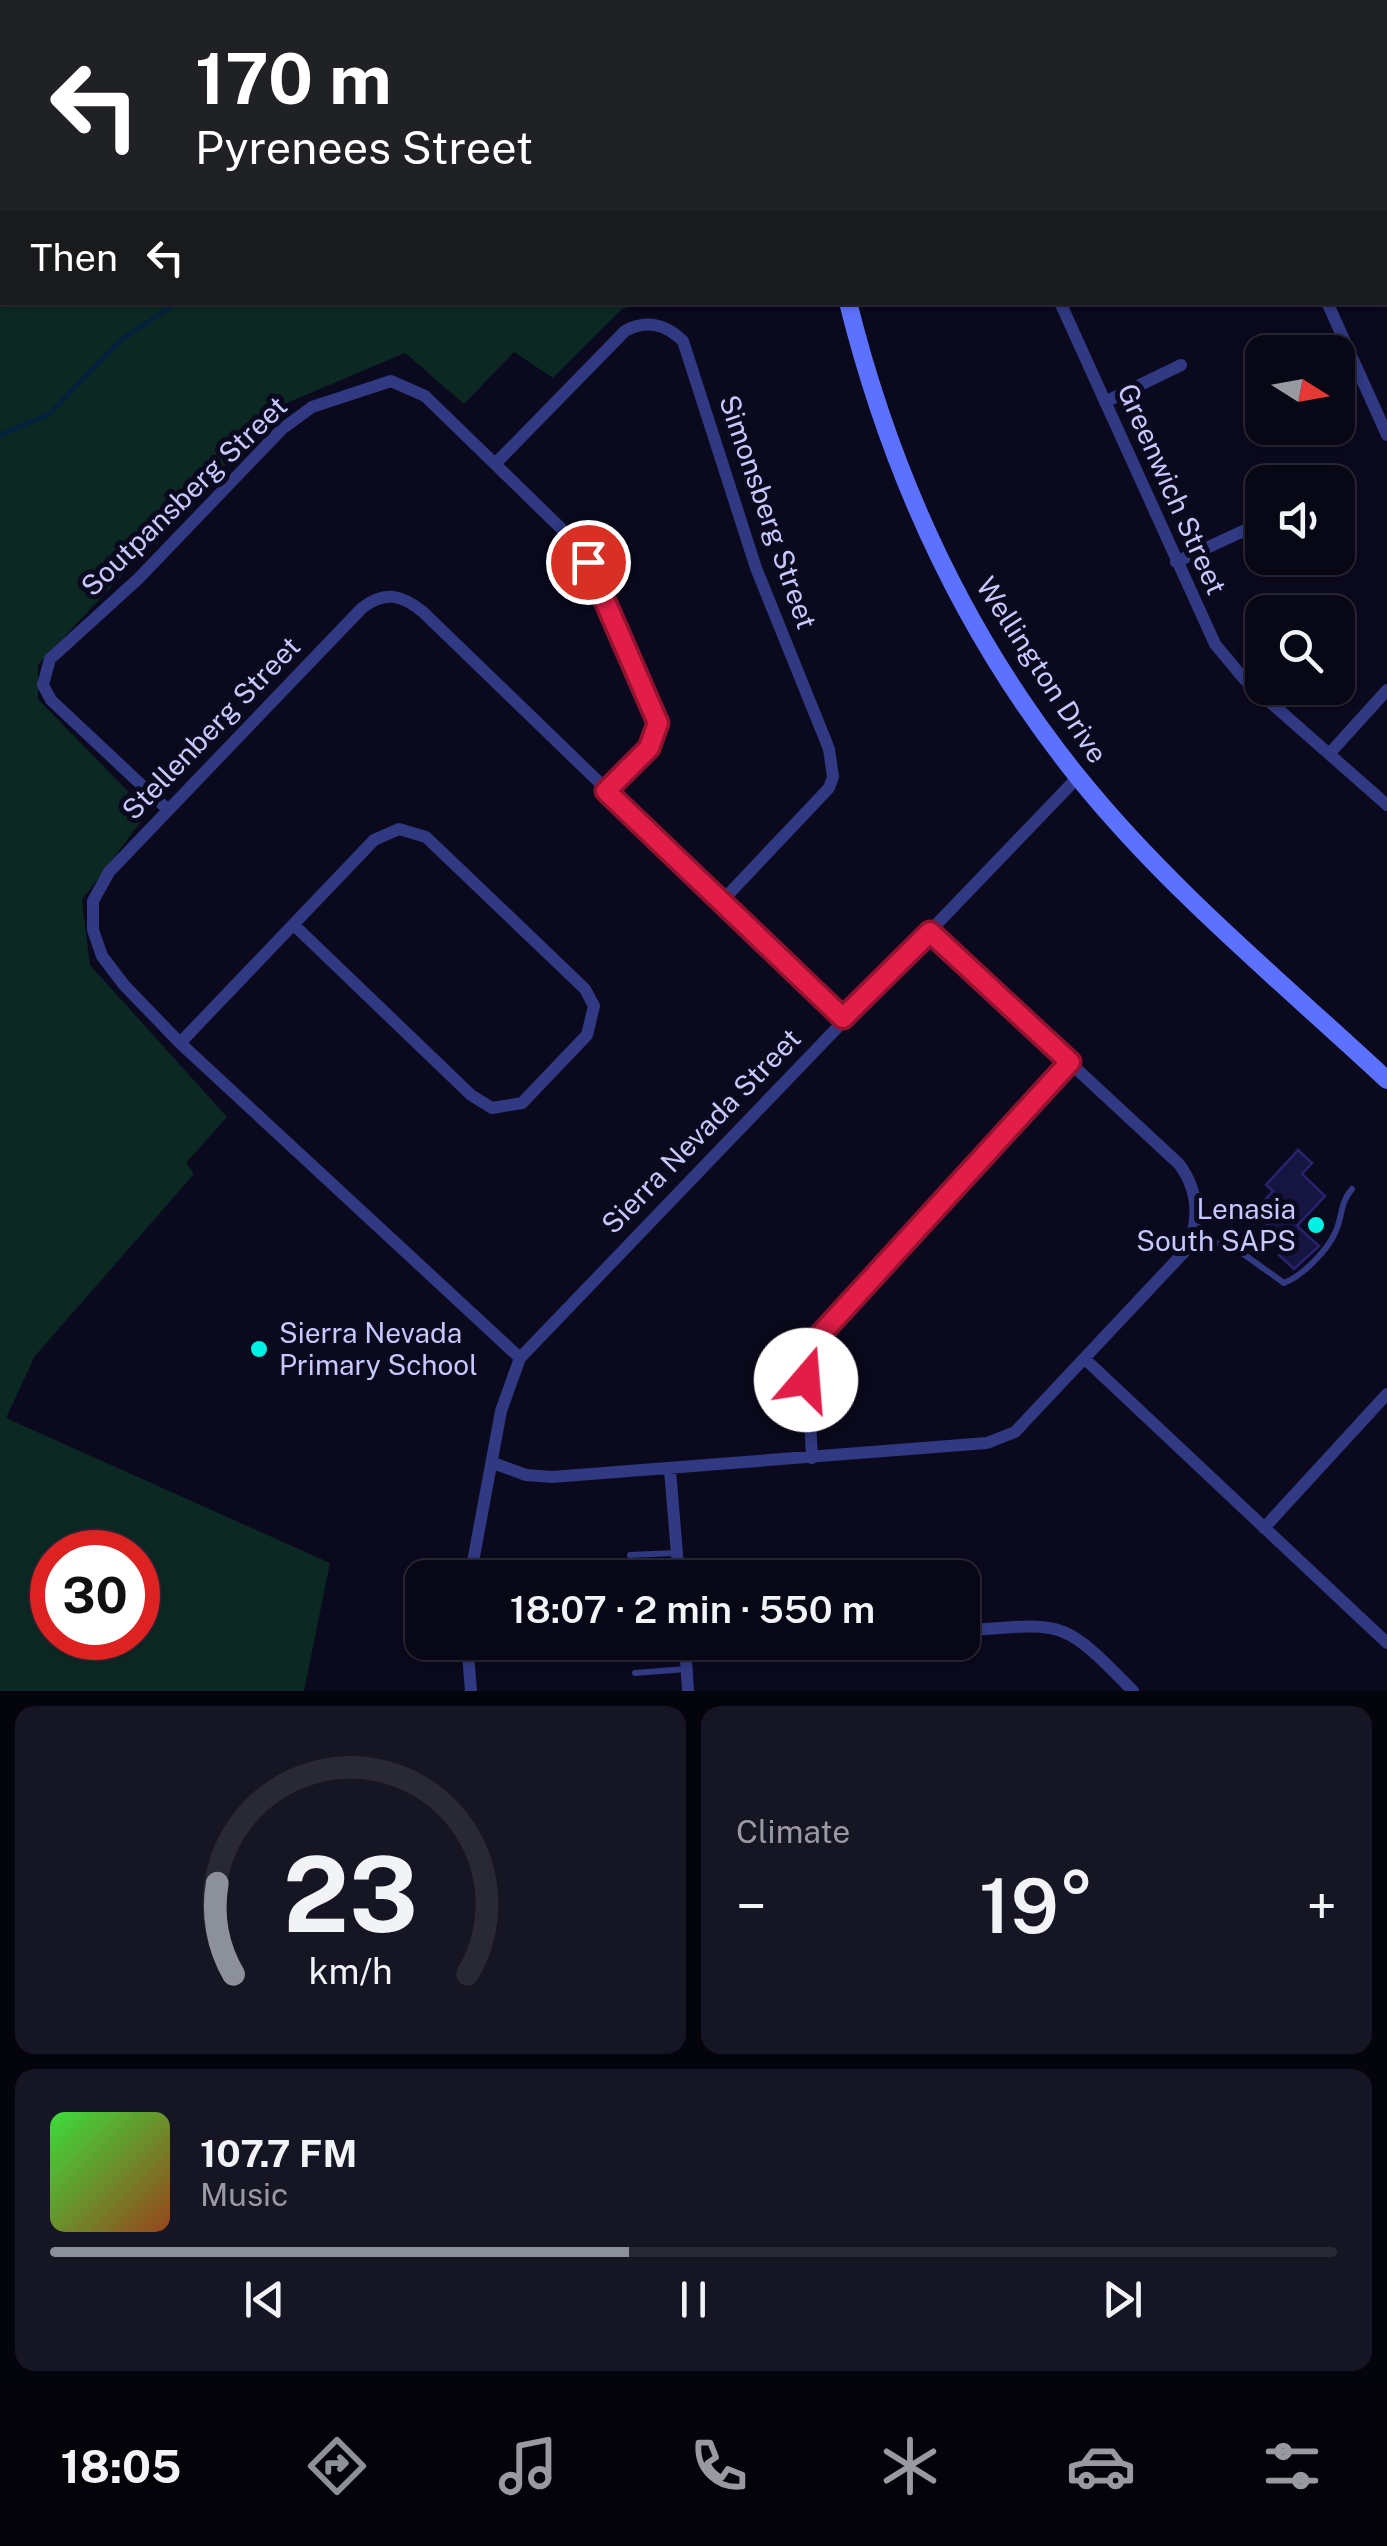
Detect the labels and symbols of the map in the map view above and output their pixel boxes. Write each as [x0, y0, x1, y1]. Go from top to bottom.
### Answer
north arrow [1245, 335, 1355, 445]
street label: Greenwich Street [1111, 378, 1234, 599]
street label: Soutpansberg Street [74, 389, 293, 602]
street label: Simonsberg Street [713, 391, 824, 633]
pin [546, 520, 631, 605]
street label: Wellington Drive [970, 571, 1115, 769]
street label: Stellenberg Street [115, 629, 306, 826]
street label: Sierra Nevada Street [594, 1021, 807, 1240]
place label: Lenasia South SAPS [1136, 1192, 1296, 1257]
marker: Lenasia South SAPS [1305, 1214, 1327, 1236]
place label: Sierra Nevada Primary School [279, 1316, 478, 1381]
position arrow [754, 1328, 858, 1432]
marker: Sierra Nevada Primary School [248, 1338, 270, 1360]
speed limit sign: 30 [30, 1530, 160, 1660]

